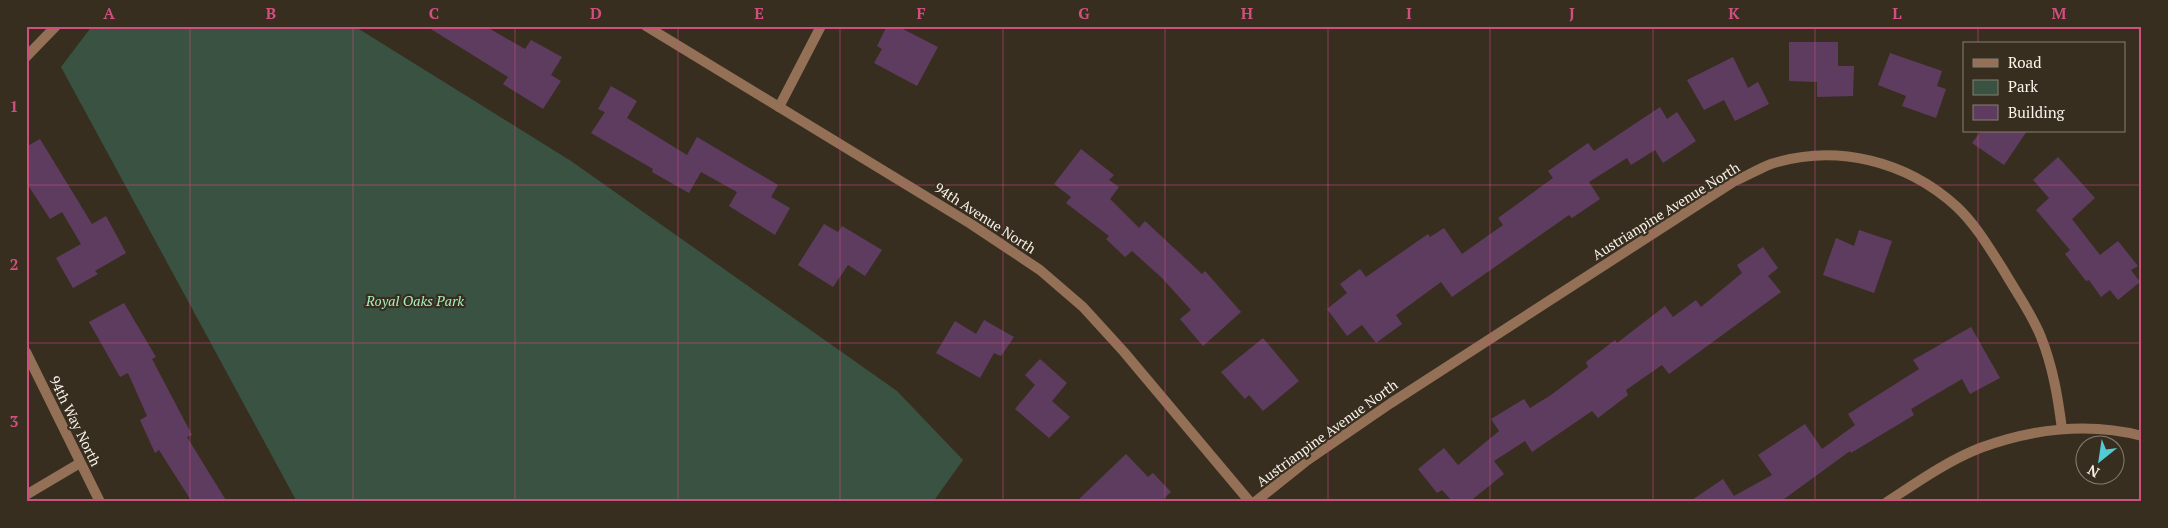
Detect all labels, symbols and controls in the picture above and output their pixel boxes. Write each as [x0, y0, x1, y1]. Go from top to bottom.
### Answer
text: A [103, 2, 115, 24]
text: B [266, 2, 276, 24]
text: C [429, 2, 439, 24]
text: D [590, 2, 602, 24]
text: E [754, 2, 764, 24]
text: F [916, 2, 926, 24]
text: G [1078, 2, 1090, 24]
text: H [1241, 2, 1253, 24]
text: I [1406, 2, 1412, 24]
text: J [1569, 2, 1575, 24]
text: K [1728, 2, 1740, 24]
text: L [1892, 2, 1902, 24]
text: M [2052, 2, 2067, 24]
legend [1963, 42, 2126, 132]
text: Road [2008, 52, 2041, 72]
text: Park [2008, 76, 2038, 96]
text: 1 [9, 95, 19, 117]
text: Building [2008, 102, 2066, 122]
street label: Austrianpine Avenue North [1588, 157, 1743, 264]
street label: 94th Avenue North [931, 178, 1040, 258]
text: 2 [9, 253, 19, 275]
park label: Royal Oaks Park [365, 291, 464, 310]
street label: 94th Way North [45, 372, 106, 469]
street label: Austrianpine Avenue North [1252, 375, 1401, 490]
text: 3 [9, 410, 19, 432]
north arrow [2076, 436, 2126, 486]
text: N [2084, 461, 2103, 483]

